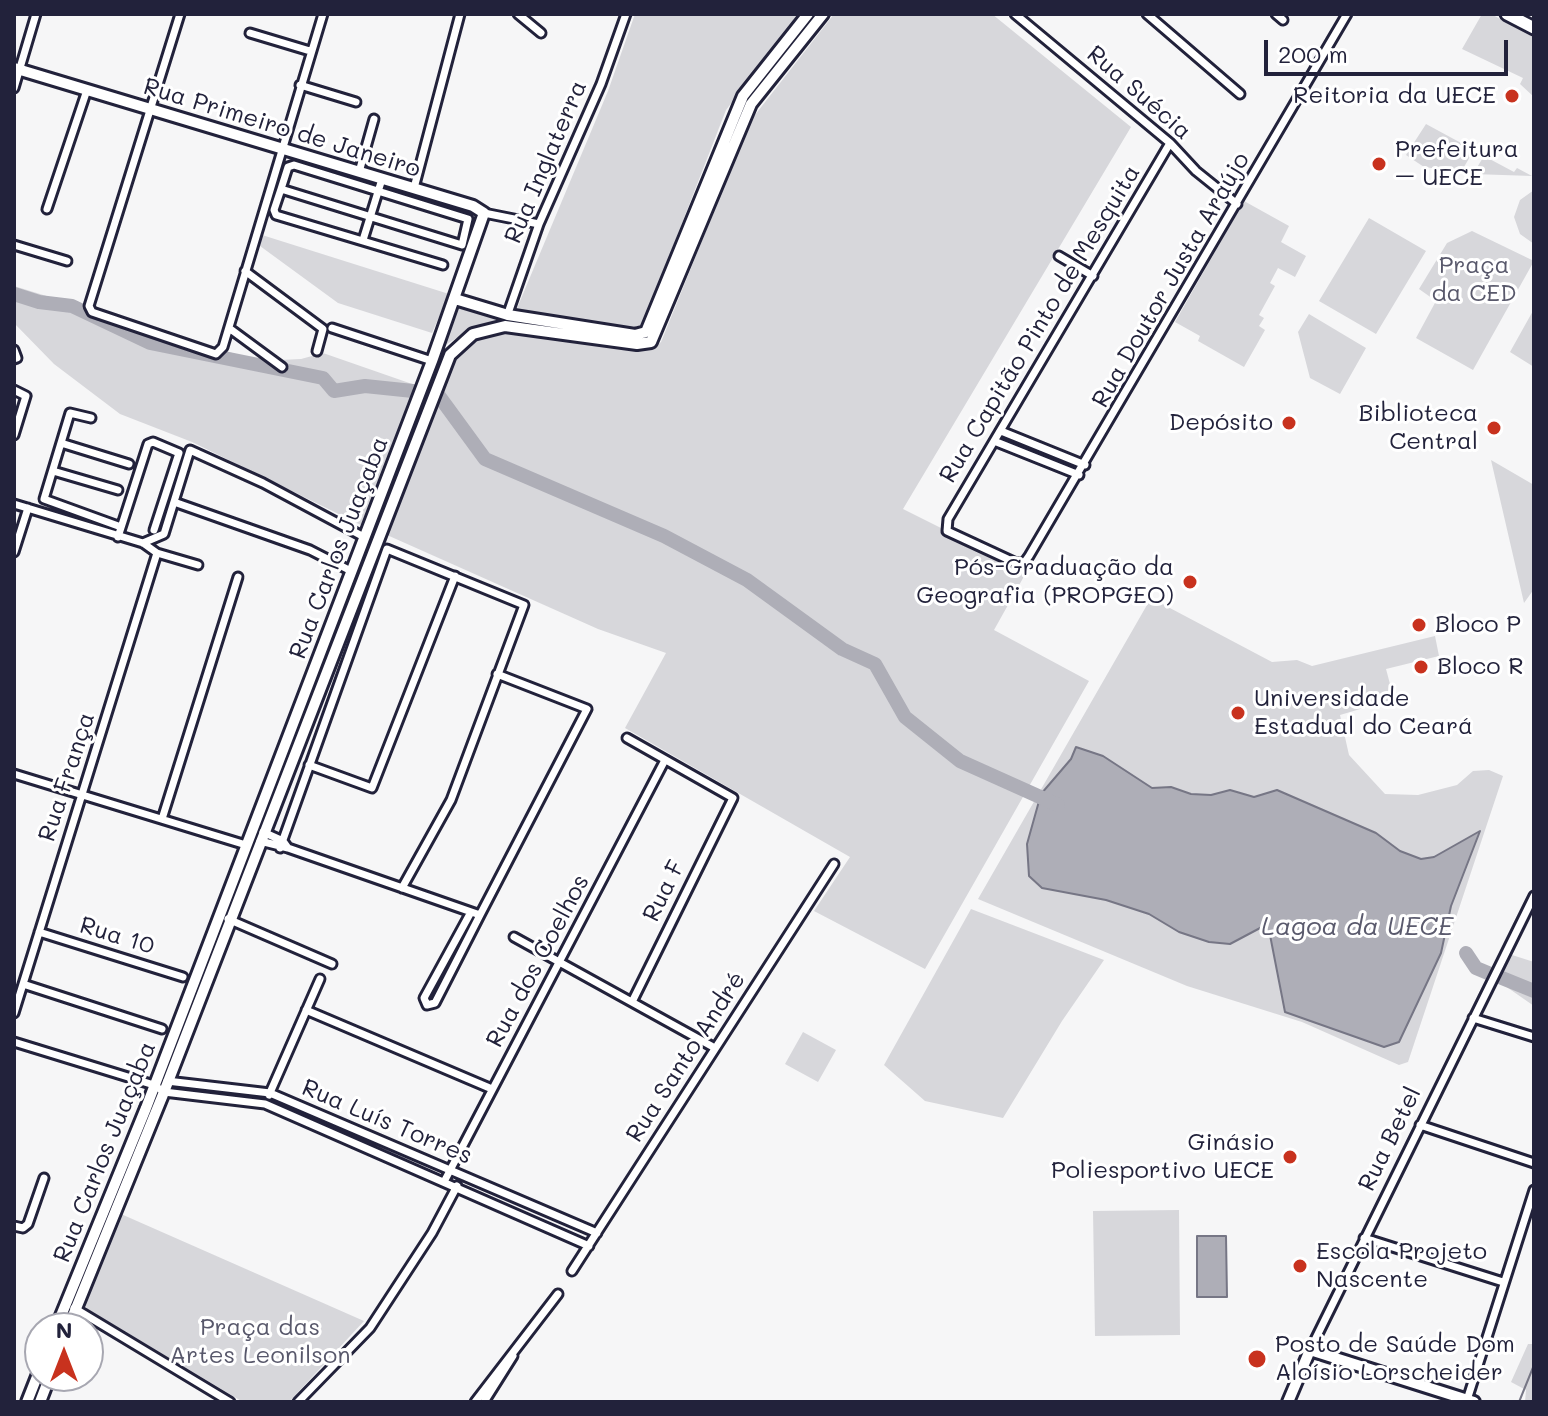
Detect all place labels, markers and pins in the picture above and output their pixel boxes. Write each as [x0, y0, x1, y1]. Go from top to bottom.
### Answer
place label: Reitoria da UECE [1293, 82, 1496, 110]
marker: Reitoria da UECE [1503, 87, 1521, 105]
place label: Prefeitura – UECE [1395, 136, 1519, 192]
marker: Prefeitura – UECE [1370, 155, 1388, 173]
place label: Biblioteca Central [1358, 400, 1478, 456]
place label: Depósito [1169, 409, 1273, 437]
marker: Depósito [1280, 414, 1298, 432]
marker: Biblioteca Central [1485, 419, 1503, 437]
place label: Pós-Graduação da Geografia (PROPGEO) [916, 554, 1174, 610]
marker: Pós-Graduação da Geografia (PROPGEO) [1181, 573, 1199, 591]
place label: Bloco P [1435, 611, 1521, 639]
marker: Bloco P [1410, 616, 1428, 634]
place label: Bloco R [1437, 653, 1524, 681]
marker: Bloco R [1412, 658, 1430, 676]
place label: Universidade Estadual do Ceará [1254, 685, 1473, 741]
marker: Universidade Estadual do Ceará [1229, 704, 1247, 722]
place label: Ginásio Poliesportivo UECE [1051, 1129, 1274, 1185]
marker: Ginásio Poliesportivo UECE [1281, 1148, 1299, 1166]
place label: Escola Projeto Nascente [1316, 1238, 1487, 1294]
marker: Escola Projeto Nascente [1291, 1257, 1309, 1275]
place label: Posto de Saúde Dom Aloísio Lorscheider [1275, 1331, 1515, 1387]
marker: Posto de Saúde Dom Aloísio Lorscheider [1246, 1348, 1268, 1370]

